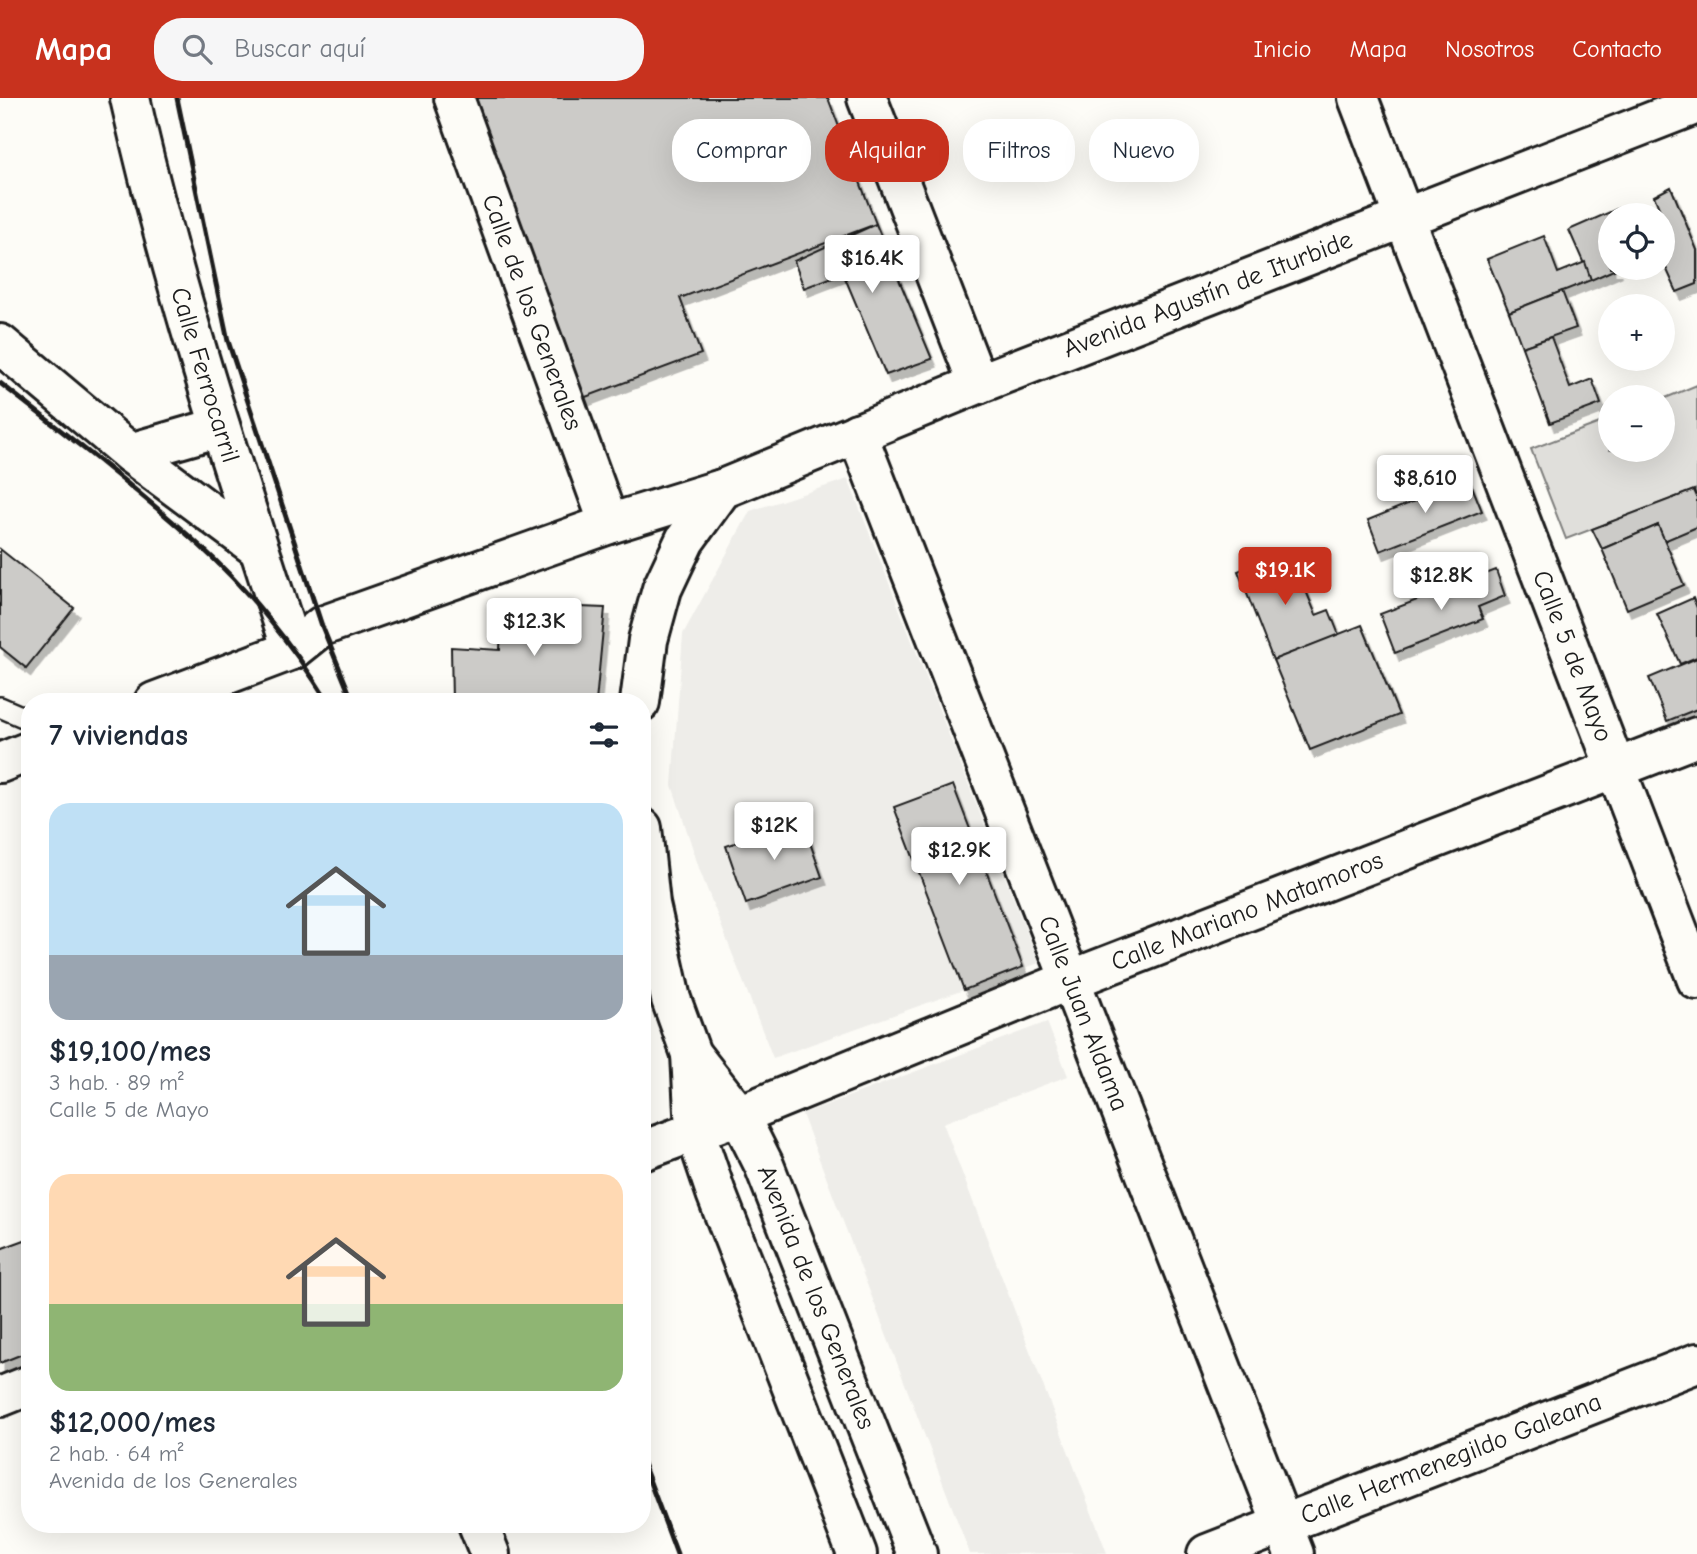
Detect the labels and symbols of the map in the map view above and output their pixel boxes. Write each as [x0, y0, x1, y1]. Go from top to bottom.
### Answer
street label: Calle de los Generales [475, 190, 589, 434]
street label: Avenida Agustín de Iturbide [1059, 225, 1357, 364]
pin: $16.4K [815, 236, 929, 295]
street label: Calle Ferrocarril [164, 284, 246, 466]
pin: $8,610 [1368, 456, 1482, 515]
pin: $19.1K [1228, 547, 1342, 607]
pin: $12.8K [1384, 552, 1498, 612]
street label: Calle 5 de Mayo [1526, 566, 1619, 746]
pin: $12.3K [477, 598, 591, 658]
pin: $12K [733, 802, 815, 862]
pin: $12.9K [902, 828, 1016, 887]
street label: Calle Mariano Matamoros [1107, 845, 1387, 978]
street label: Calle Juan Aldama [1032, 912, 1135, 1115]
street label: Avenida de los Generales [751, 1161, 881, 1434]
street label: Calle Hermenegildo Galeana [1296, 1387, 1606, 1531]

